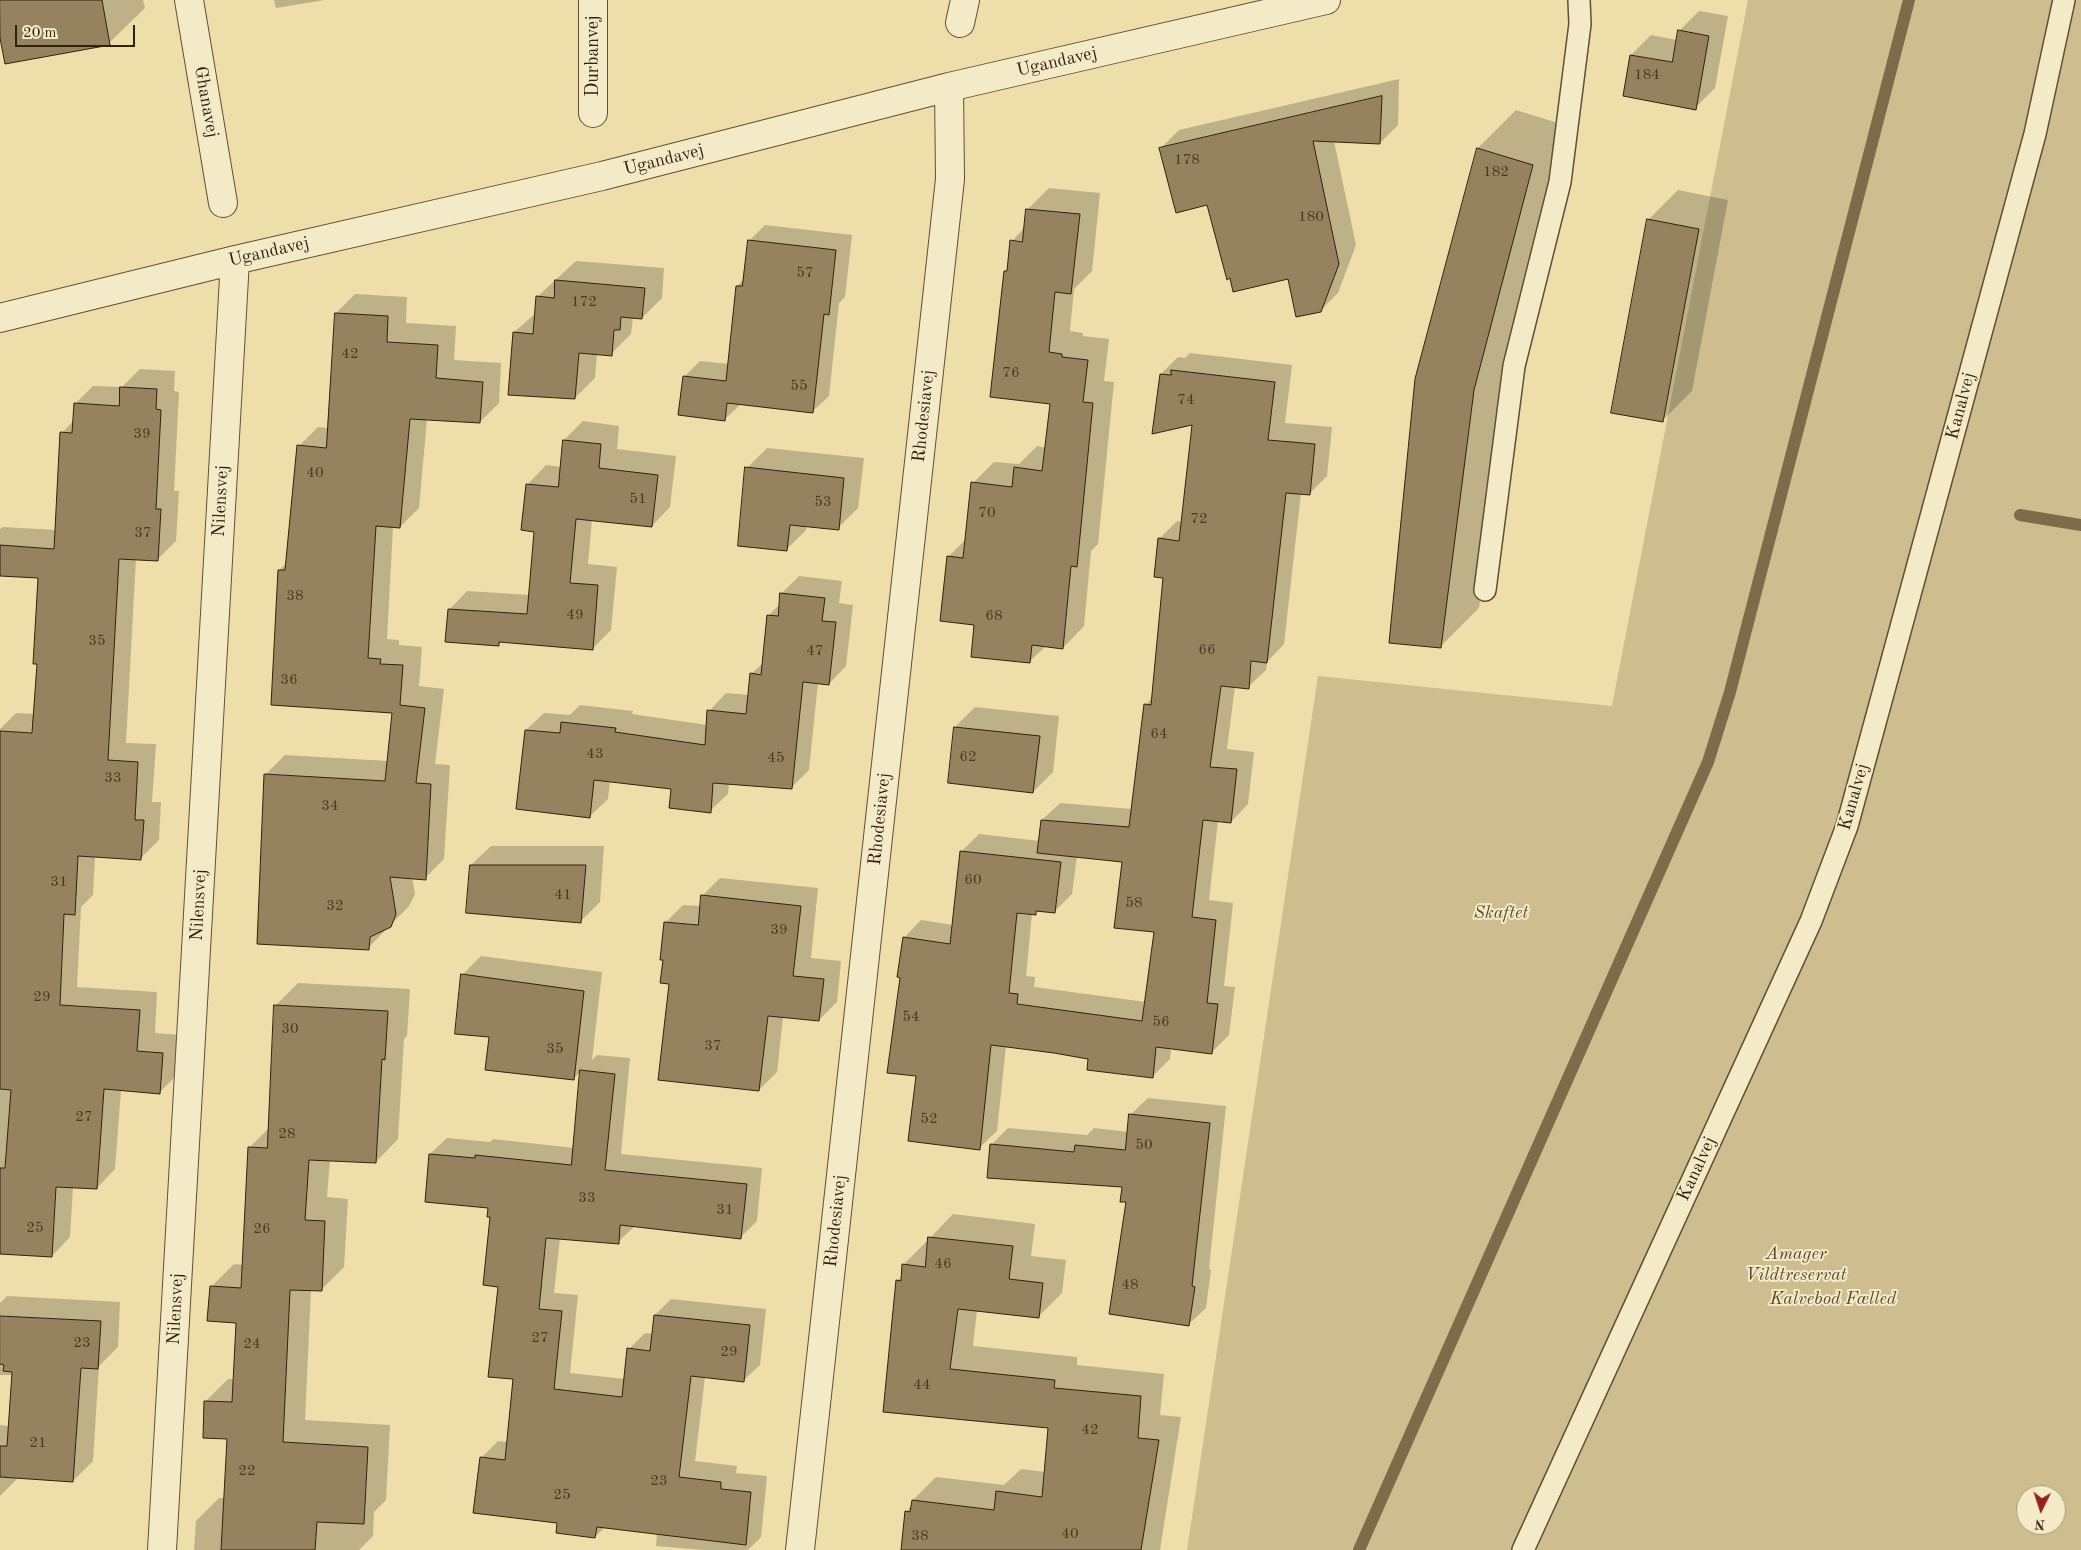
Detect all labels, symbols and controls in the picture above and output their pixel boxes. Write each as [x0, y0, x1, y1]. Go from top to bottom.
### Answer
scale bar [18, 15, 138, 47]
street label: Durbanvej [582, 15, 604, 97]
text: 20 m [23, 26, 57, 41]
street label: Ugandavej [1015, 42, 1099, 82]
street label: Ghanavej [189, 64, 223, 140]
house number: 184 [1634, 66, 1660, 84]
street label: Ugandavej [622, 140, 706, 180]
house number: 178 [1174, 151, 1200, 169]
house number: 182 [1483, 163, 1509, 181]
house number: 180 [1298, 208, 1324, 226]
street label: Ugandavej [227, 232, 311, 272]
house number: 57 [796, 264, 814, 282]
house number: 172 [571, 293, 597, 311]
house number: 42 [341, 345, 359, 363]
house number: 76 [1002, 364, 1020, 382]
street label: Rhodesiavej [908, 369, 940, 463]
street label: Kanalvej [1942, 370, 1980, 442]
house number: 55 [790, 377, 808, 395]
house number: 74 [1177, 391, 1195, 409]
house number: 39 [133, 425, 151, 443]
street label: Nilensvej [208, 464, 234, 538]
house number: 40 [306, 464, 324, 482]
house number: 51 [629, 490, 647, 508]
house number: 53 [814, 493, 832, 511]
house number: 70 [978, 504, 996, 522]
house number: 72 [1190, 510, 1208, 528]
house number: 37 [134, 524, 152, 542]
house number: 38 [286, 587, 304, 605]
house number: 49 [566, 606, 584, 624]
house number: 68 [985, 607, 1003, 625]
house number: 35 [88, 632, 106, 650]
house number: 66 [1198, 641, 1216, 659]
house number: 47 [806, 642, 824, 660]
house number: 36 [280, 671, 298, 689]
house number: 64 [1150, 725, 1168, 743]
house number: 43 [586, 745, 604, 763]
house number: 62 [959, 748, 977, 766]
house number: 45 [767, 749, 785, 767]
street label: Kanalvej [1834, 761, 1874, 833]
house number: 33 [104, 769, 122, 787]
street label: Rhodesiavej [864, 772, 896, 866]
house number: 34 [321, 797, 339, 815]
street label: Nilensvej [186, 868, 212, 942]
house number: 60 [964, 871, 982, 889]
house number: 31 [50, 873, 68, 891]
house number: 41 [554, 886, 572, 904]
house number: 58 [1125, 894, 1143, 912]
house number: 32 [326, 897, 344, 915]
park label: Skaftet [1474, 902, 1528, 924]
house number: 39 [770, 921, 788, 939]
house number: 29 [33, 988, 51, 1006]
house number: 54 [902, 1008, 920, 1026]
house number: 56 [1152, 1013, 1170, 1031]
house number: 30 [281, 1020, 299, 1038]
house number: 37 [704, 1037, 722, 1055]
house number: 35 [546, 1040, 564, 1058]
house number: 27 [75, 1108, 93, 1126]
house number: 52 [920, 1110, 938, 1128]
house number: 28 [278, 1125, 296, 1143]
street label: Kanalvej [1673, 1133, 1721, 1205]
house number: 50 [1135, 1136, 1153, 1154]
street label: Rhodesiavej [820, 1174, 852, 1268]
house number: 33 [578, 1189, 596, 1207]
house number: 31 [716, 1201, 734, 1219]
house number: 25 [26, 1219, 44, 1237]
house number: 26 [253, 1220, 271, 1238]
park label: Amager Vildtreservat [1745, 1243, 1847, 1286]
house number: 46 [934, 1255, 952, 1273]
street label: Nilensvej [163, 1272, 189, 1346]
house number: 48 [1121, 1276, 1139, 1294]
park label: Kalvebod Fælled [1770, 1288, 1896, 1310]
house number: 27 [531, 1329, 549, 1347]
house number: 23 [73, 1334, 91, 1352]
house number: 24 [243, 1335, 261, 1353]
house number: 29 [720, 1343, 738, 1361]
house number: 44 [913, 1376, 931, 1394]
house number: 42 [1081, 1421, 1099, 1439]
house number: 21 [29, 1434, 47, 1452]
house number: 22 [238, 1462, 256, 1480]
house number: 23 [650, 1472, 668, 1490]
north arrow [2016, 1485, 2066, 1535]
house number: 25 [553, 1486, 571, 1504]
text: N [2034, 1517, 2046, 1531]
house number: 40 [1061, 1525, 1079, 1543]
house number: 38 [911, 1527, 929, 1545]

